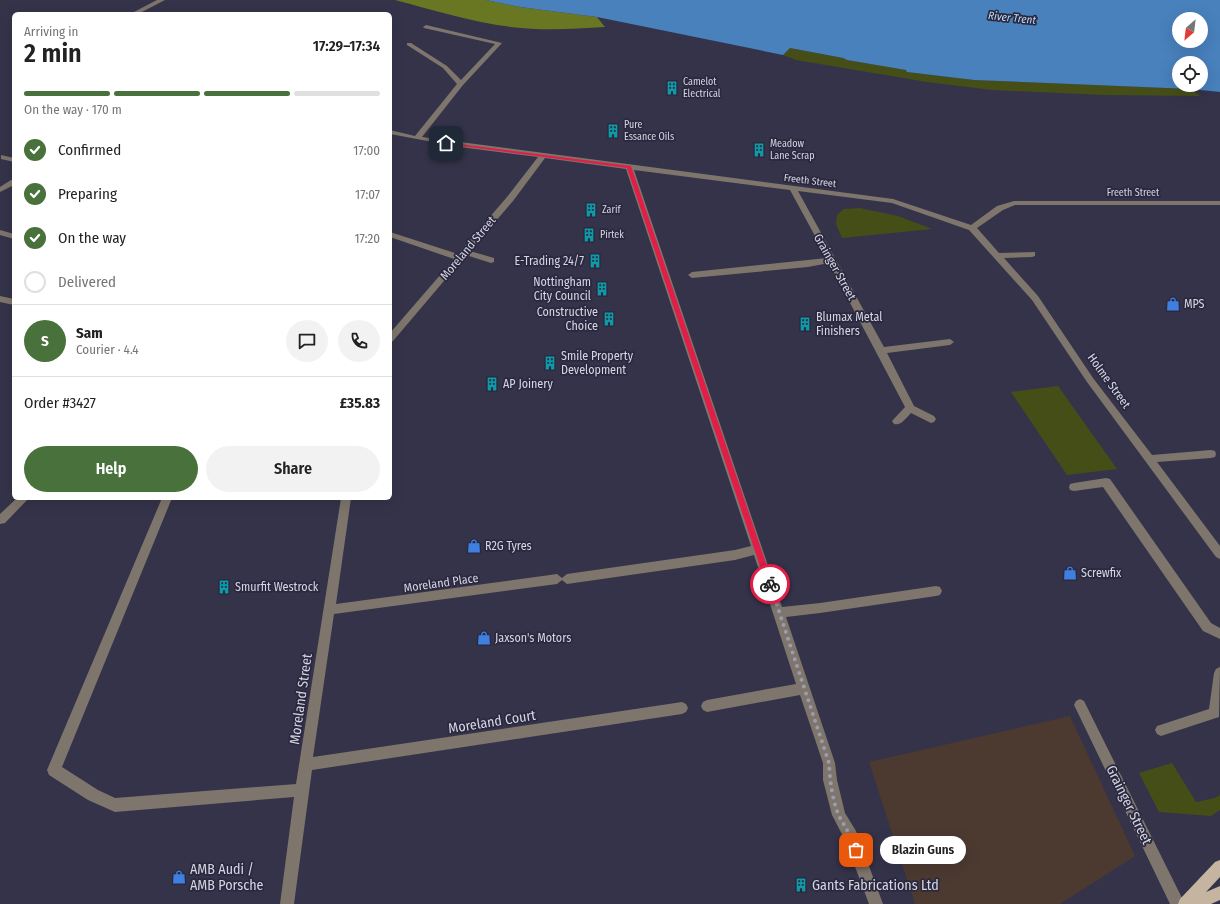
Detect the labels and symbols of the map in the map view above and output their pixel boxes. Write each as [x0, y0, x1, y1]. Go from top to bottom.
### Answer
water label: River Trent [987, 9, 1037, 27]
north arrow [1172, 12, 1208, 48]
place label: Camelot Electrical [683, 76, 721, 100]
building icon: Camelot Electrical [664, 80, 680, 96]
place label: Pure Essance Oils [624, 119, 674, 143]
building icon: Pure Essance Oils [605, 123, 621, 139]
pin [429, 126, 463, 160]
place label: Meadow Lane Scrap [770, 138, 814, 162]
building icon: Meadow Lane Scrap [751, 142, 767, 158]
street label: Freeth Street [783, 172, 838, 190]
street label: Freeth Street [1107, 187, 1160, 199]
building icon: Zarif [583, 202, 599, 218]
place label: Zarif [602, 204, 621, 216]
street label: Moreland Street [437, 213, 499, 283]
building icon: Pirtek [581, 227, 597, 243]
place label: Pirtek [600, 229, 624, 241]
street label: Grainger Street [811, 231, 859, 303]
building icon: E-Trading 24/7 [587, 253, 603, 269]
place label: E-Trading 24/7 [515, 254, 584, 268]
place label: Nottingham City Council [533, 275, 591, 303]
building icon: Nottingham City Council [594, 281, 610, 297]
shop icon: MPS [1165, 296, 1181, 312]
place label: MPS [1184, 297, 1205, 311]
place label: Constructive Choice [537, 305, 598, 333]
place label: Blumax Metal Finishers [816, 310, 882, 338]
building icon: Constructive Choice [601, 311, 617, 327]
building icon: Blumax Metal Finishers [797, 316, 813, 332]
place label: Smile Property Development [561, 349, 634, 377]
street label: Holme Street [1084, 351, 1134, 411]
building icon: Smile Property Development [542, 355, 558, 371]
building icon: AP Joinery [484, 376, 500, 392]
place label: AP Joinery [503, 377, 553, 391]
shop icon: R2G Tyres [466, 538, 482, 554]
place label: R2G Tyres [485, 539, 532, 553]
courier [750, 564, 790, 604]
shop icon: Screwfix [1062, 565, 1078, 581]
place label: Screwfix [1081, 566, 1122, 580]
street label: Moreland Place [403, 571, 479, 595]
building icon: Smurfit Westrock [216, 579, 232, 595]
place label: Smurfit Westrock [235, 580, 319, 594]
shop icon: Jaxson's Motors [476, 630, 492, 646]
place label: Jaxson's Motors [495, 631, 571, 645]
street label: Moreland Street [286, 652, 316, 746]
street label: Moreland Court [447, 707, 537, 737]
street label: Grainger Street [1102, 763, 1156, 848]
pin [839, 833, 873, 867]
callout: Blazin Guns [880, 836, 966, 864]
place label: AMB Audi / AMB Porsche [190, 861, 264, 894]
shop icon: AMB Audi / AMB Porsche [171, 869, 187, 885]
building icon: Gants Fabrications Ltd [793, 877, 809, 893]
place label: Gants Fabrications Ltd [812, 877, 939, 894]

